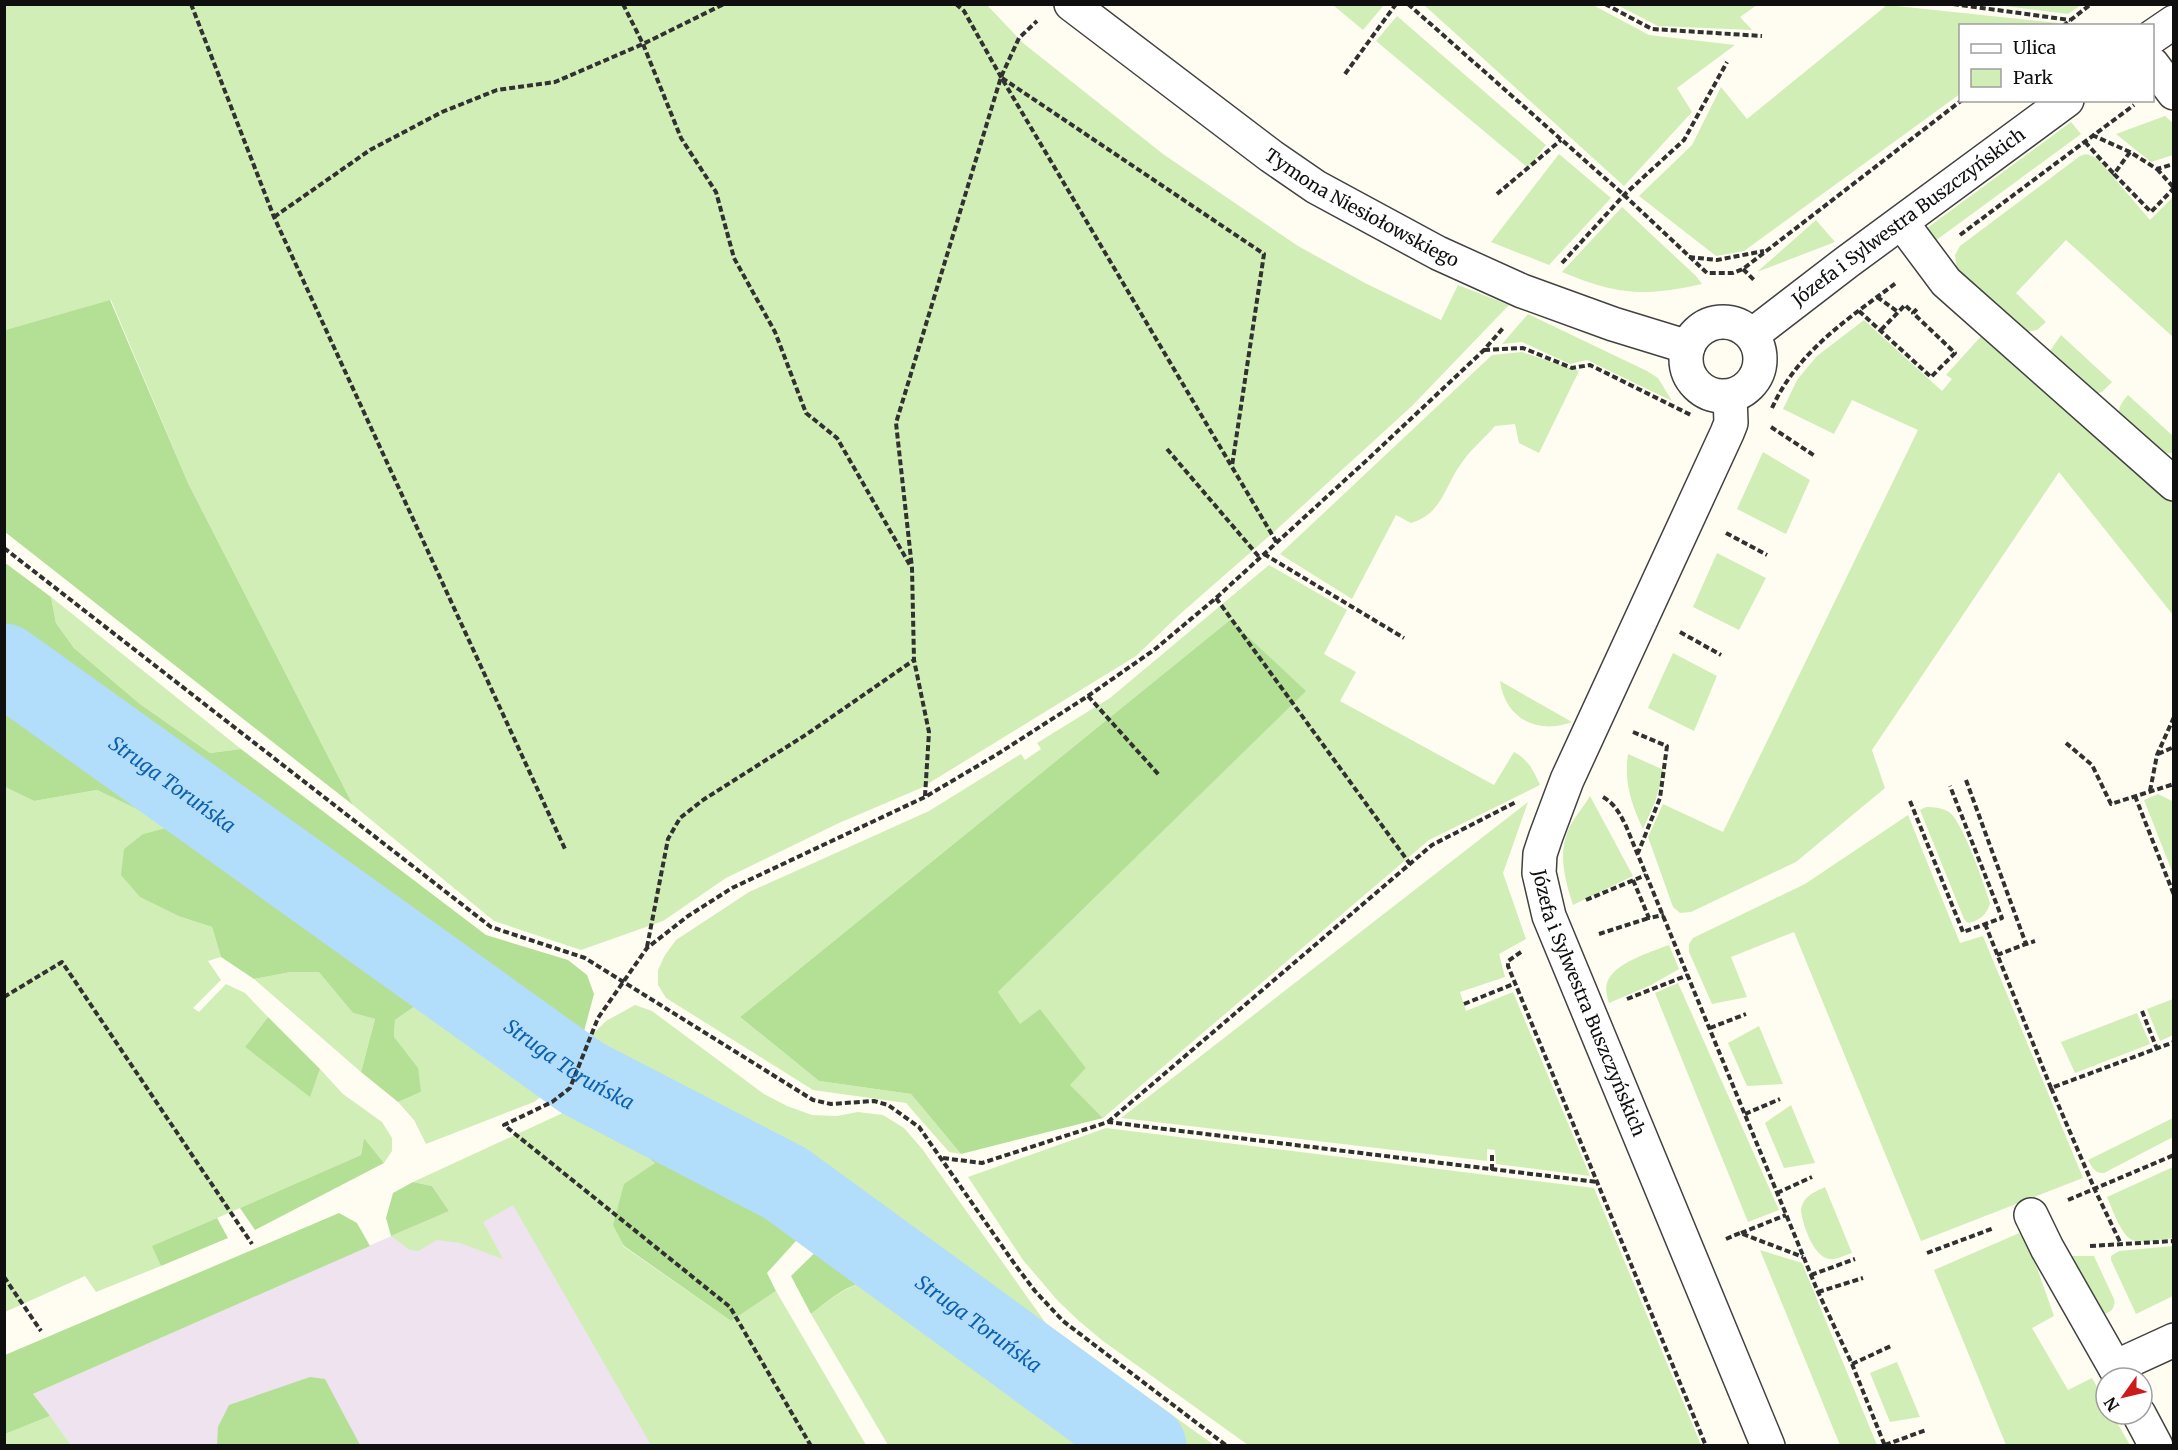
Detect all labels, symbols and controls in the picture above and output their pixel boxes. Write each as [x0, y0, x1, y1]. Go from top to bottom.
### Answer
legend [1959, 24, 2154, 102]
text: Ulica [2013, 36, 2057, 59]
text: Park [2013, 66, 2054, 89]
street label: Józefa i Sylwestra Buszczyńskich [1786, 123, 2030, 312]
street label: Tymona Niesiołowskiego [1260, 143, 1463, 272]
water label: Struga Toruńska [104, 730, 241, 838]
street label: Józefa i Sylwestra Buszczyńskich [1527, 866, 1651, 1140]
water label: Struga Toruńska [499, 1013, 639, 1115]
water label: Struga Toruńska [911, 1269, 1047, 1378]
north arrow [2094, 1366, 2154, 1426]
text: N [2100, 1393, 2123, 1415]

